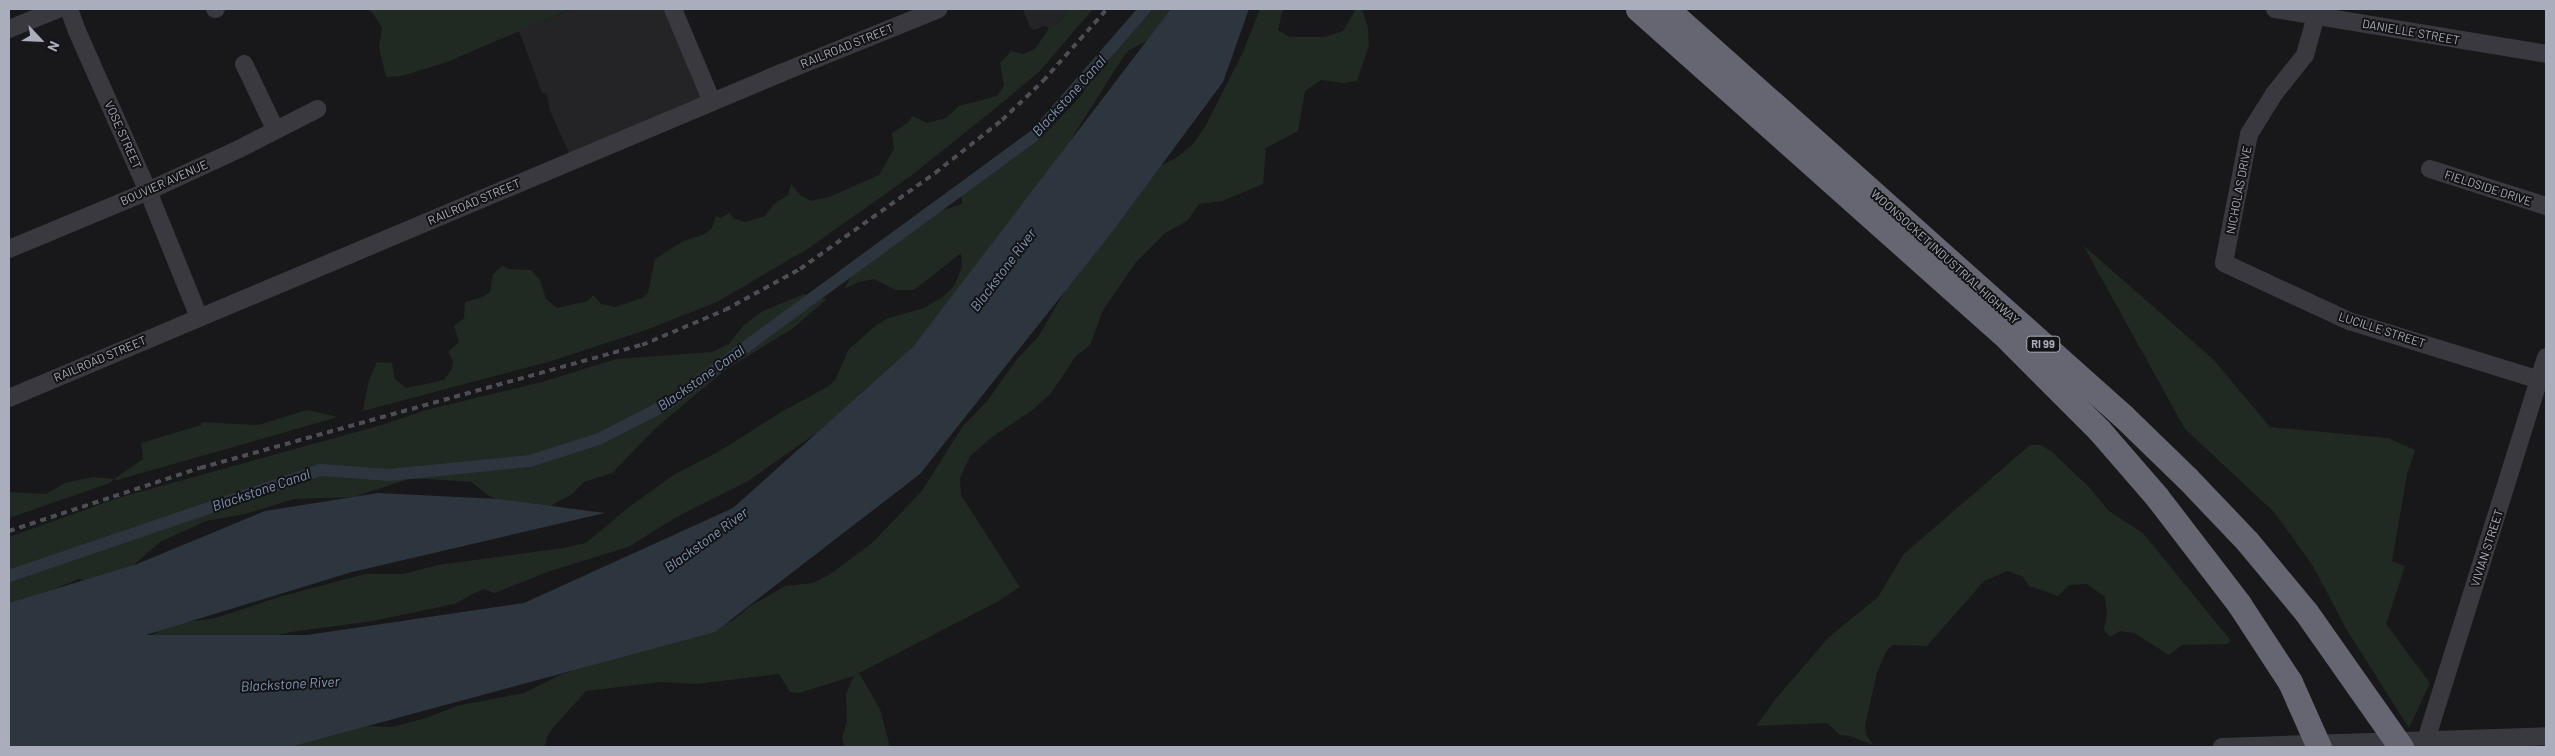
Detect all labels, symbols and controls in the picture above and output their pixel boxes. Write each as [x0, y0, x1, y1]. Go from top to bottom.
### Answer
north arrow [15, 15, 65, 65]
street label: DANIELLE STREET [2361, 16, 2461, 48]
street label: RAILROAD STREET [798, 21, 896, 71]
text: N [44, 39, 64, 54]
water label: Blackstone Canal [1029, 52, 1109, 140]
street label: VOSE STREET [102, 99, 144, 171]
street label: NICHOLAS DRIVE [2223, 145, 2255, 235]
street label: BOUVIER AVENUE [118, 157, 210, 209]
street label: FIELDSIDE DRIVE [2443, 167, 2533, 209]
street label: RAILROAD STREET [426, 176, 522, 228]
street label: WOONSOCKET INDUSTRIAL HIGHWAY [1868, 187, 2022, 327]
water label: Blackstone River [967, 225, 1039, 315]
street label: LUCILLE STREET [2337, 309, 2427, 351]
street label: RAILROAD STREET [52, 333, 148, 385]
road number: RI 99 [2026, 336, 2060, 352]
water label: Blackstone Canal [654, 342, 748, 414]
water label: Blackstone Canal [210, 465, 312, 515]
water label: Blackstone River [661, 504, 751, 576]
street label: VIVIAN STREET [2468, 508, 2506, 588]
water label: Blackstone River [240, 673, 340, 695]

